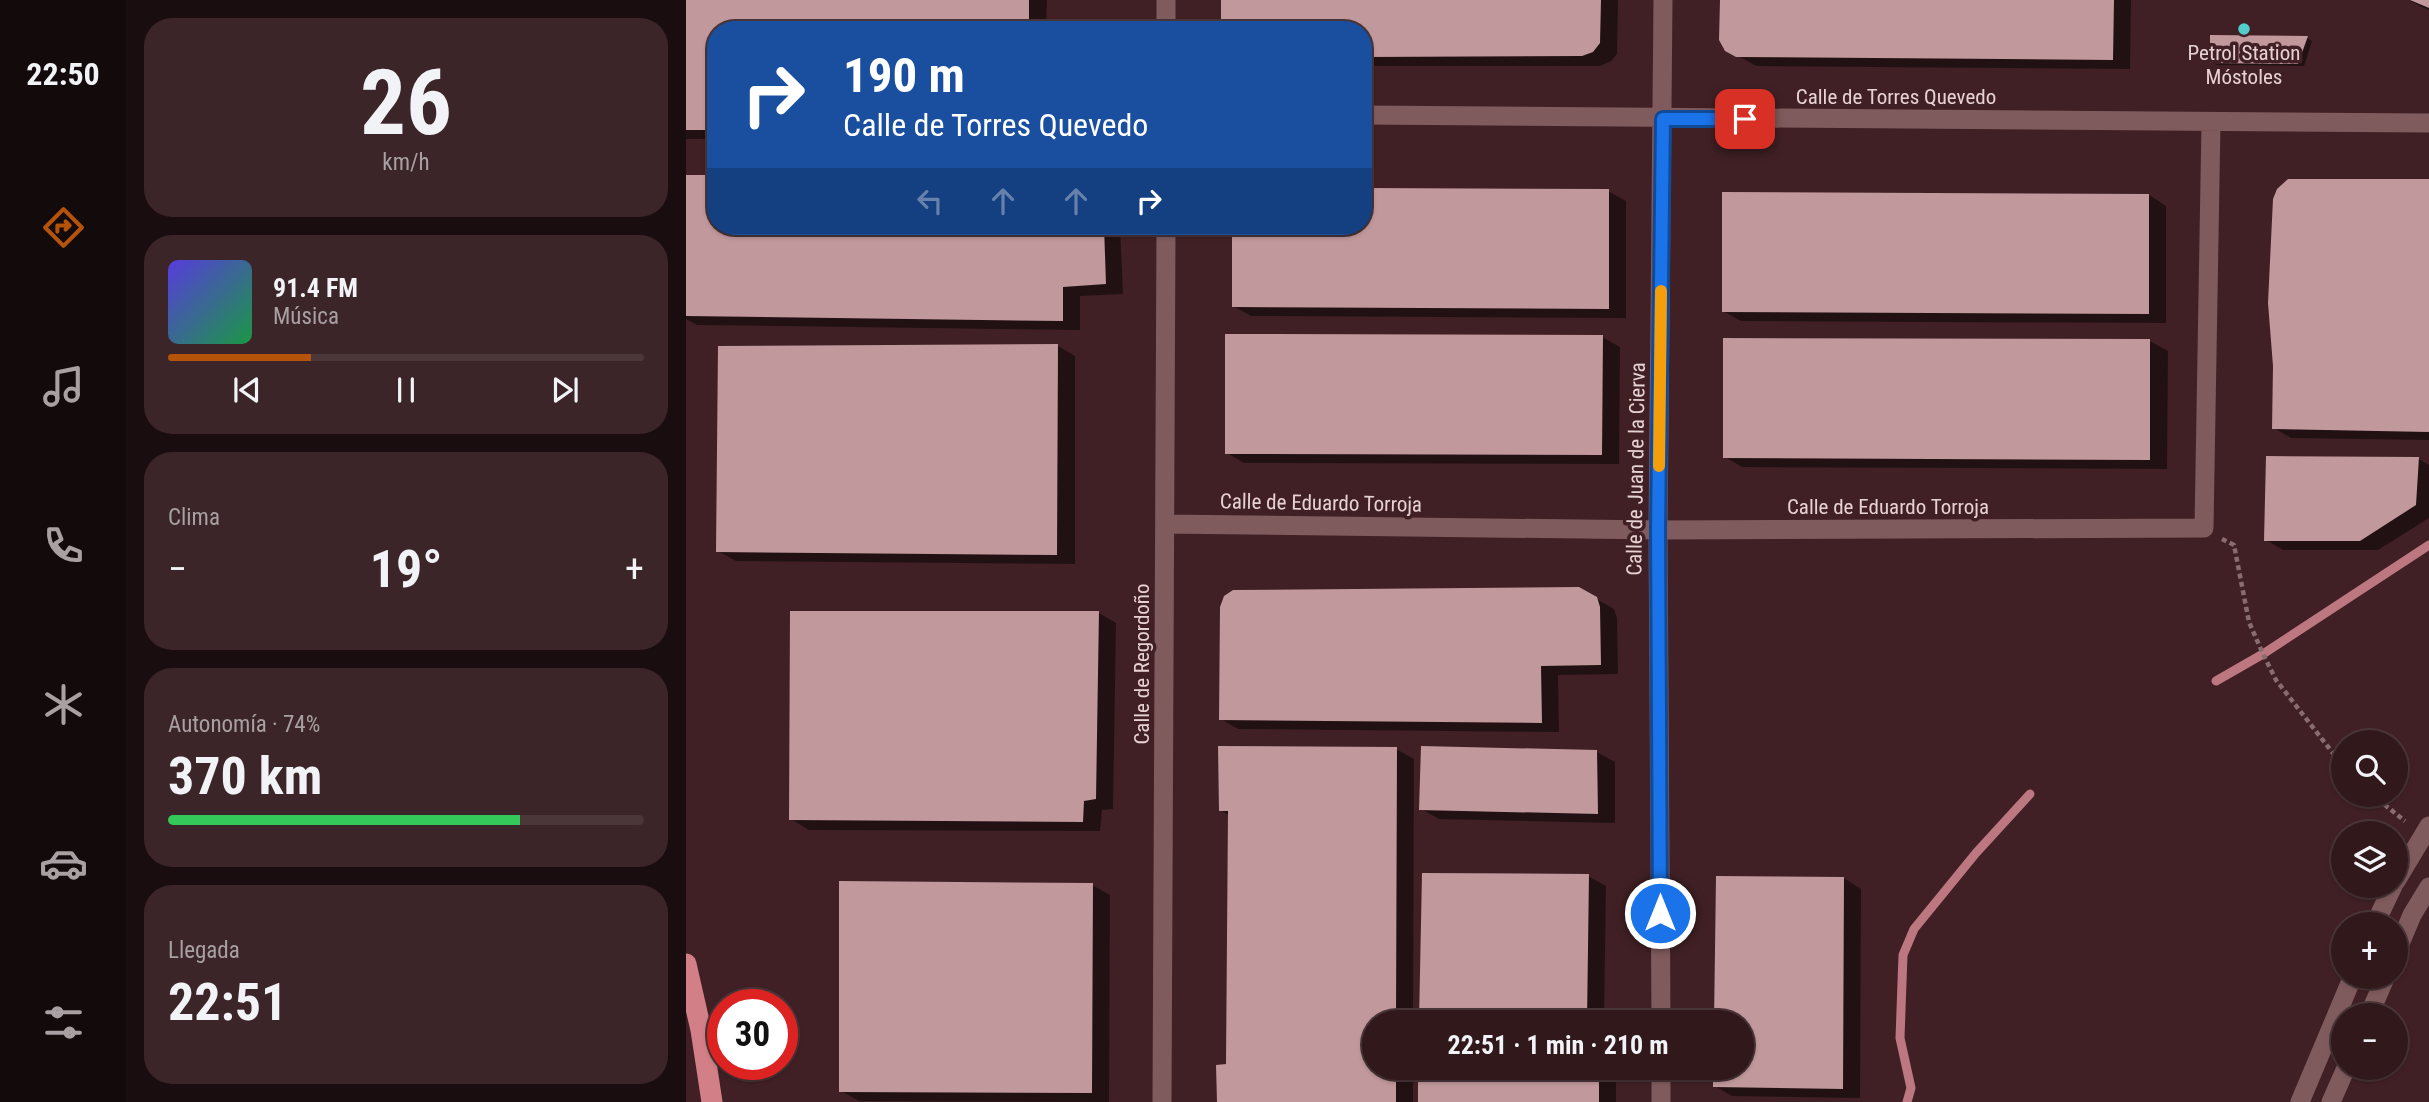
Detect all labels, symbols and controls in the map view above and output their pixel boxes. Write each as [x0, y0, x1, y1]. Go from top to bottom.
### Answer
marker: Petrol Station Móstoles [2236, 21, 2252, 37]
place label: Petrol Station Móstoles [2188, 41, 2300, 89]
text: 190 m [843, 47, 965, 104]
icon: right [728, 49, 819, 140]
text: 26 [360, 50, 452, 156]
text: 22:50 [26, 55, 100, 93]
street label: Calle de Torres Quevedo [1796, 85, 1996, 109]
pin [1715, 89, 1775, 149]
icon: arrive [1726, 100, 1764, 138]
text: Calle de Torres Quevedo [843, 106, 1148, 144]
text: km/h [382, 149, 430, 176]
icon: left [911, 182, 949, 220]
icon: ahead [984, 182, 1022, 220]
icon: ahead [1057, 182, 1095, 220]
icon: right [1130, 182, 1168, 220]
icon: directions [39, 203, 88, 252]
text: 91.4 FM [273, 273, 358, 303]
text: Música [273, 303, 339, 330]
icon: music [39, 362, 88, 411]
street label: Calle de Juan de la Cierva [1622, 362, 1650, 576]
icon: previous [228, 371, 266, 409]
icon: pause [387, 371, 425, 409]
icon: next [546, 371, 584, 409]
street label: Calle de Eduardo Torroja [1220, 489, 1422, 517]
street label: Calle de Eduardo Torroja [1787, 495, 1989, 519]
text: Clima [168, 504, 220, 531]
icon: phone [39, 521, 88, 570]
text: 19° [370, 539, 442, 600]
text: − [168, 547, 187, 591]
text: + [625, 547, 644, 591]
street label: Calle de Regordoño [1130, 583, 1154, 745]
icon: climate [39, 680, 88, 729]
text: Autonomía · 74% [168, 711, 320, 738]
map controls [2331, 730, 2408, 1080]
button: search [2331, 730, 2408, 807]
text: 370 km [168, 746, 322, 807]
button: layers [2331, 821, 2408, 898]
icon: car [39, 839, 88, 888]
position arrow [1623, 876, 1697, 950]
button: + [2331, 912, 2408, 989]
text: Llegada [168, 937, 240, 964]
text: 22:51 [168, 972, 287, 1033]
speed limit sign: 30 [707, 989, 798, 1080]
icon: filters [39, 998, 88, 1047]
button: − [2331, 1003, 2408, 1080]
text: 22:51 · 1 min · 210 m [1448, 1030, 1668, 1060]

